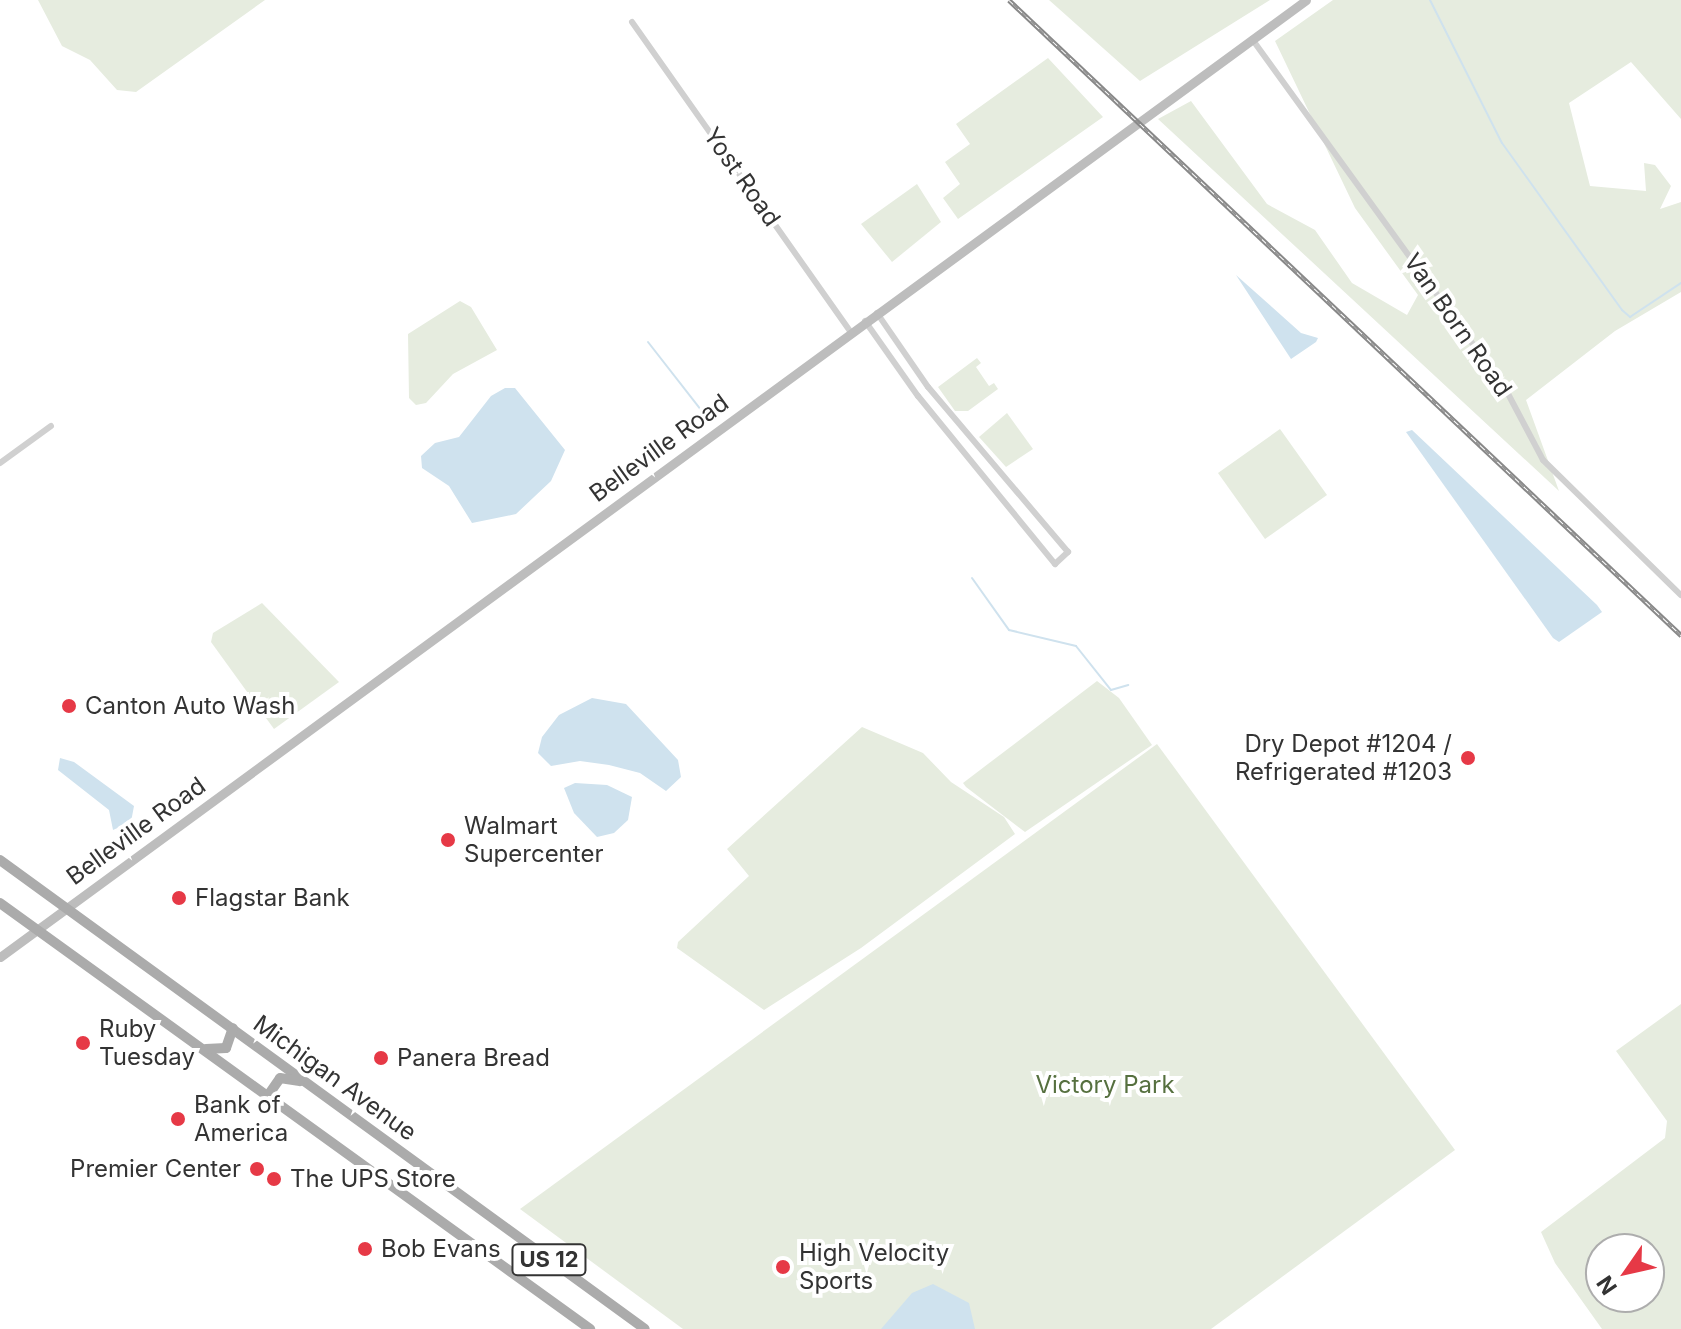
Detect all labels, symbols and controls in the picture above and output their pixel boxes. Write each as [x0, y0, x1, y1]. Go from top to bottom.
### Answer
street label: Yost Road [698, 122, 786, 232]
street label: Van Born Road [1398, 248, 1518, 402]
street label: Belleville Road [584, 388, 734, 508]
place label: Canton Auto Wash [85, 692, 295, 720]
marker: Canton Auto Wash [60, 697, 78, 715]
place label: Dry Depot #1204 / Refrigerated #1203 [1235, 730, 1452, 786]
marker: Dry Depot #1204 / Refrigerated #1203 [1459, 749, 1477, 767]
street label: Belleville Road [61, 771, 211, 891]
place label: Walmart Supercenter [464, 812, 603, 868]
marker: Walmart Supercenter [439, 831, 457, 849]
place label: Flagstar Bank [195, 884, 350, 912]
marker: Flagstar Bank [170, 889, 188, 907]
street label: Michigan Avenue [248, 1009, 422, 1147]
place label: Ruby Tuesday [99, 1015, 195, 1071]
marker: Ruby Tuesday [74, 1034, 92, 1052]
place label: Panera Bread [397, 1044, 550, 1072]
marker: Panera Bread [372, 1049, 390, 1067]
park label: Victory Park [1035, 1071, 1175, 1099]
place label: Bank of America [194, 1091, 288, 1147]
marker: Bank of America [169, 1110, 187, 1128]
place label: Premier Center [70, 1155, 241, 1183]
marker: Premier Center [248, 1160, 266, 1178]
place label: The UPS Store [290, 1165, 456, 1193]
marker: The UPS Store [265, 1170, 283, 1188]
north arrow [1585, 1233, 1665, 1313]
place label: Bob Evans [381, 1235, 501, 1263]
place label: High Velocity Sports [799, 1239, 949, 1295]
marker: Bob Evans [356, 1240, 374, 1258]
road number: US 12 [511, 1242, 587, 1278]
marker: High Velocity Sports [774, 1258, 792, 1276]
text: N [1591, 1271, 1622, 1300]

